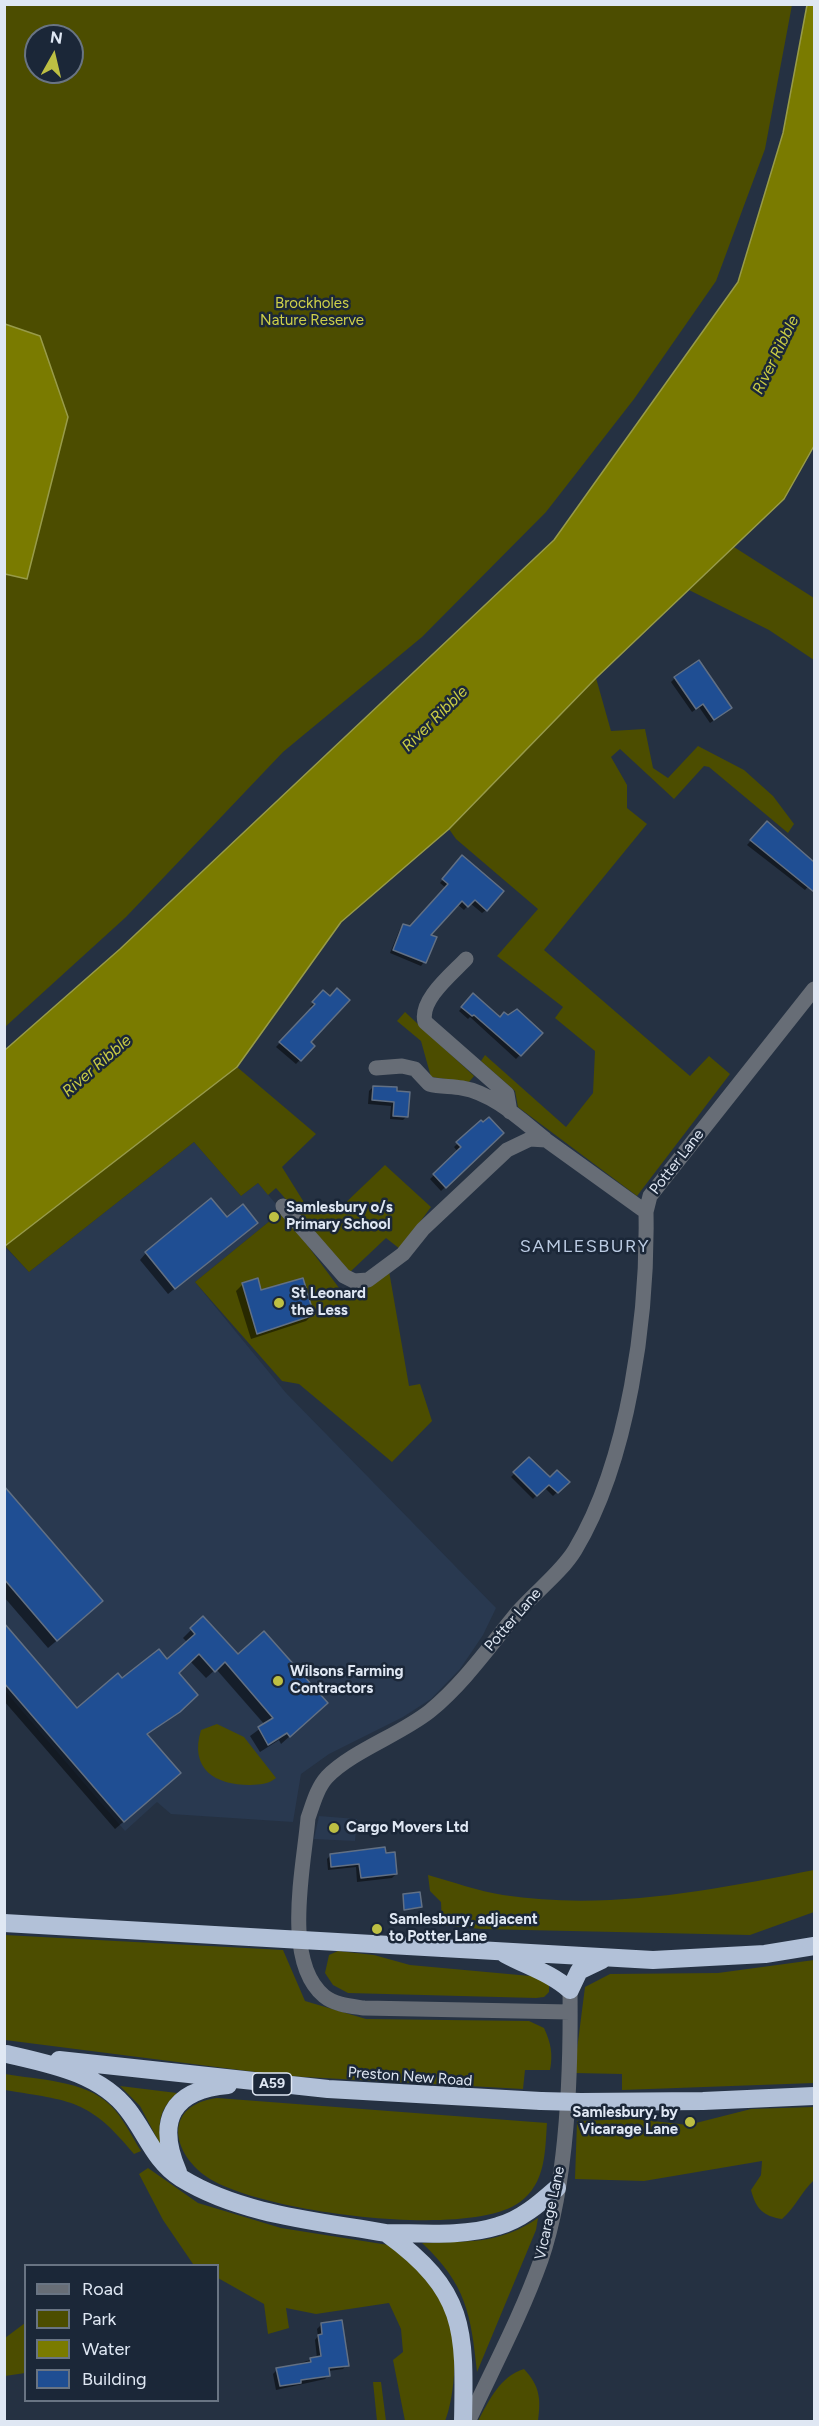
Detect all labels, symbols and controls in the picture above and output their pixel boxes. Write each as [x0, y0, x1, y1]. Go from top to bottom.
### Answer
north arrow [24, 24, 84, 84]
text: N [49, 27, 64, 48]
park label: Brockholes Nature Reserve [260, 295, 364, 330]
water label: River Ribble [749, 313, 803, 397]
water label: River Ribble [398, 682, 472, 756]
water label: River Ribble [59, 1031, 135, 1101]
street label: Potter Lane [646, 1126, 708, 1198]
place label: Samlesbury o/s Primary School [286, 1199, 393, 1234]
marker: Samlesbury o/s Primary School [267, 1210, 281, 1224]
district label: SAMLESBURY [520, 1236, 650, 1258]
place label: St Leonard the Less [291, 1285, 366, 1320]
marker: St Leonard the Less [272, 1296, 286, 1310]
street label: Potter Lane [481, 1585, 545, 1655]
place label: Wilsons Farming Contractors [290, 1663, 404, 1698]
marker: Wilsons Farming Contractors [271, 1674, 285, 1688]
place label: Cargo Movers Ltd [346, 1819, 469, 1837]
marker: Cargo Movers Ltd [327, 1821, 341, 1835]
place label: Samlesbury, adjacent to Potter Lane [389, 1911, 538, 1946]
marker: Samlesbury, adjacent to Potter Lane [370, 1922, 384, 1936]
street label: Preston New Road [347, 2064, 473, 2090]
road number: A59 [252, 2073, 292, 2095]
place label: Samlesbury, by Vicarage Lane [572, 2104, 678, 2139]
marker: Samlesbury, by Vicarage Lane [683, 2115, 697, 2129]
street label: Vicarage Lane [531, 2165, 569, 2261]
legend [24, 2264, 219, 2402]
text: Road [82, 2278, 123, 2300]
text: Park [82, 2308, 116, 2330]
text: Water [82, 2338, 130, 2360]
text: Building [82, 2368, 147, 2390]

